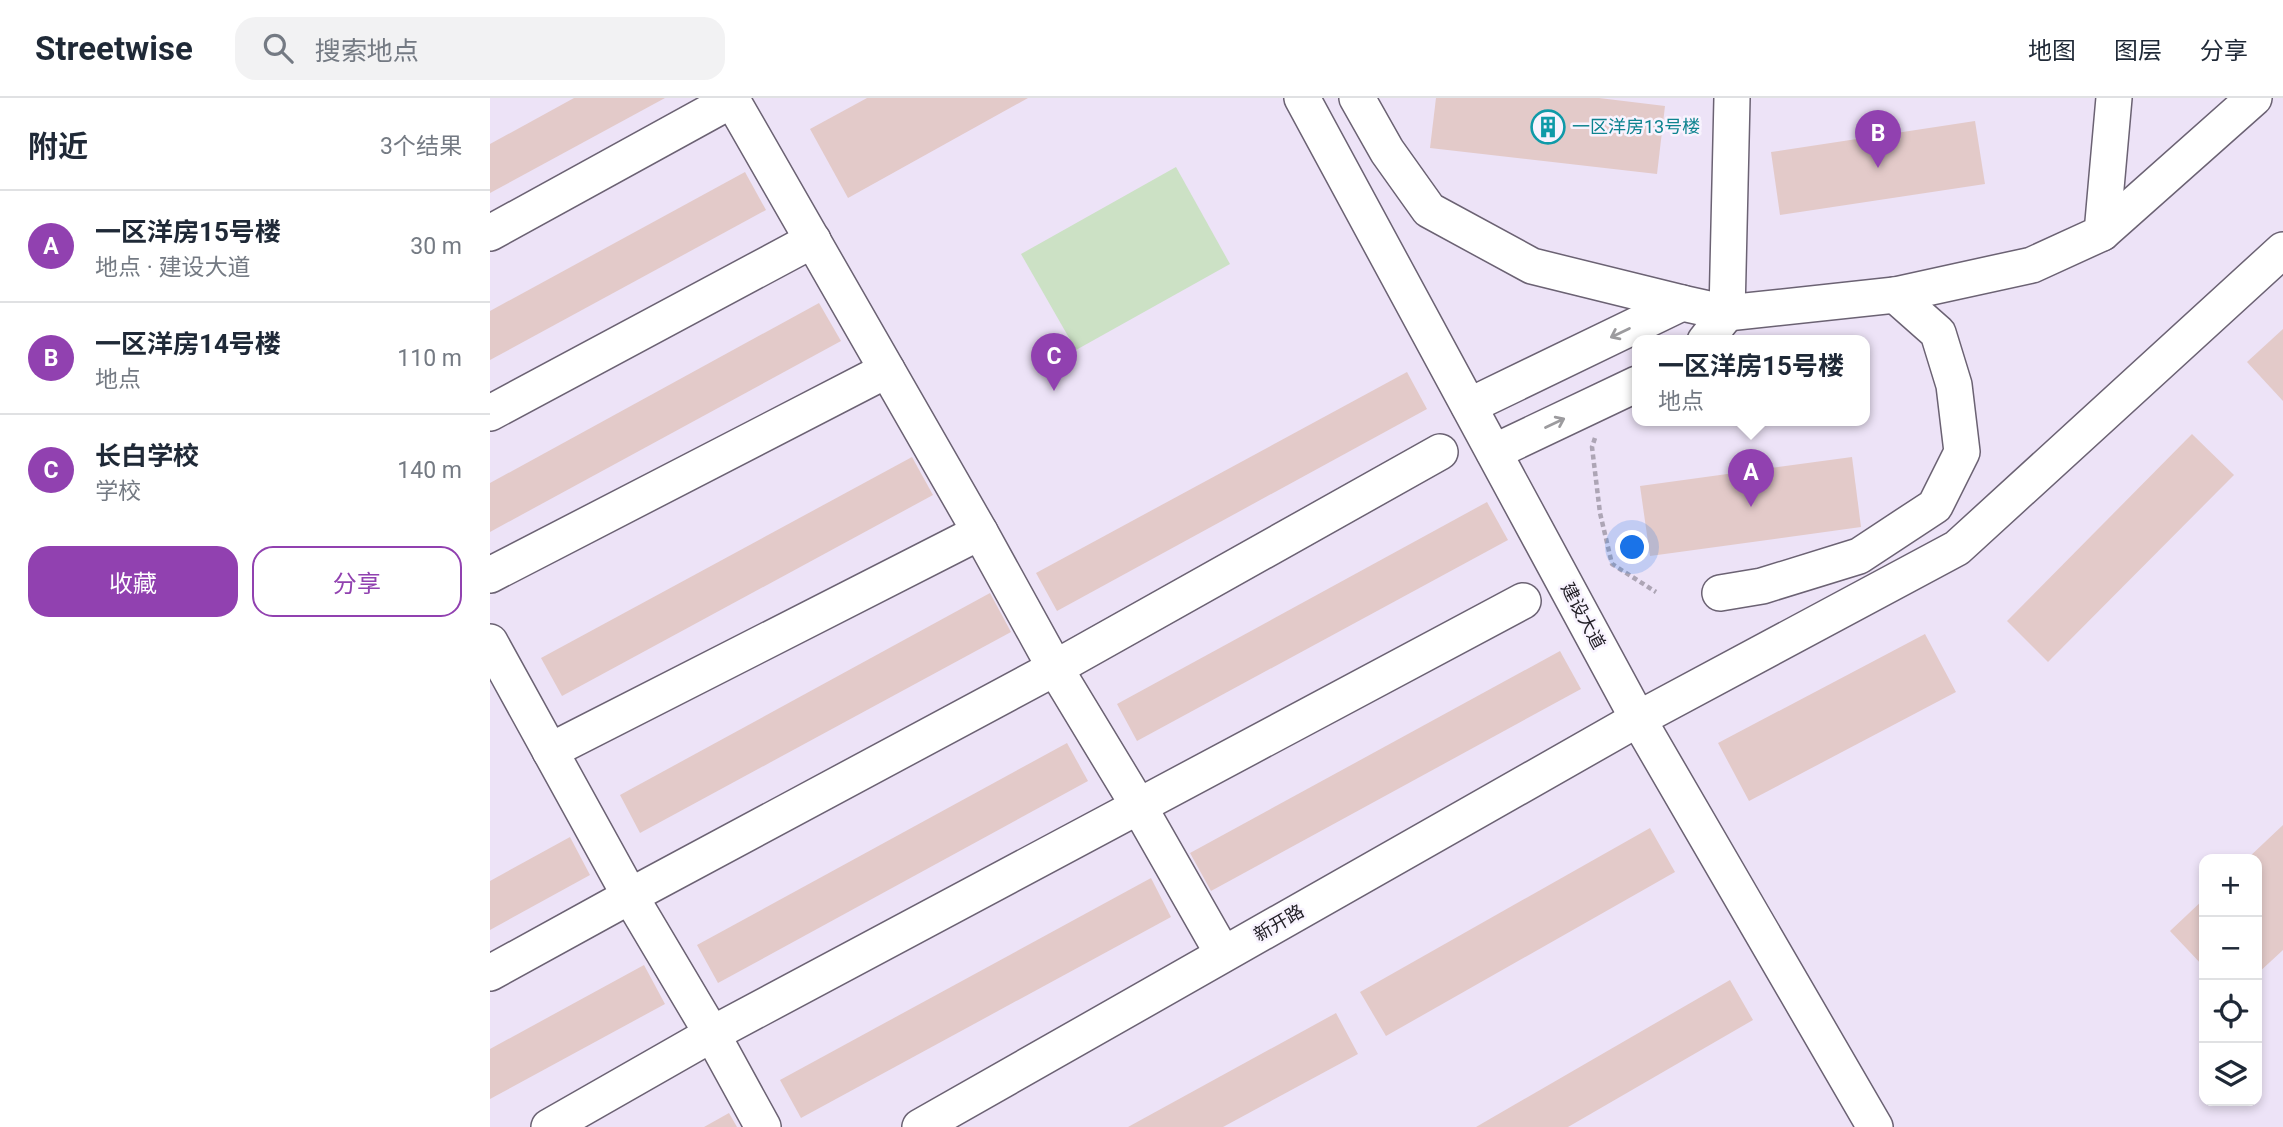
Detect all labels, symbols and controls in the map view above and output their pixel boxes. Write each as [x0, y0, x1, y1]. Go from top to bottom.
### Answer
search box [235, 17, 725, 80]
text: Streetwise [35, 29, 193, 68]
icon: search [259, 29, 297, 67]
text: 搜索地点 [315, 36, 419, 66]
text: 地图 [2028, 37, 2076, 65]
text: 图层 [2114, 37, 2162, 65]
text: 分享 [2200, 37, 2248, 65]
building icon: 一区洋房13号楼 [1529, 108, 1567, 146]
pin: B [1855, 110, 1901, 168]
place label: 一区洋房13号楼 [1572, 116, 1700, 137]
text: 附近 [28, 129, 88, 164]
text: 3个结果 [380, 133, 462, 160]
text: 一区洋房15号楼 [95, 217, 281, 247]
text: A [43, 233, 59, 260]
text: 30 m [410, 233, 462, 260]
text: 地点 · 建设大道 [95, 254, 250, 281]
one-way arrow [1610, 327, 1631, 340]
text: 一区洋房14号楼 [95, 329, 281, 359]
pin: C [1031, 333, 1077, 391]
popup [1632, 335, 1870, 426]
text: B [44, 345, 58, 372]
text: 110 m [397, 345, 462, 372]
text: 一区洋房15号楼 [1658, 351, 1844, 381]
text: 地点 [95, 366, 141, 393]
text: 地点 [1658, 388, 1704, 415]
one-way arrow [1544, 415, 1565, 429]
text: 长白学校 [95, 441, 199, 471]
pin: A [1728, 449, 1774, 507]
text: C [43, 457, 59, 484]
text: 140 m [397, 457, 462, 484]
text: 学校 [95, 478, 141, 505]
your location [1615, 530, 1649, 564]
button: 收藏 [28, 546, 238, 617]
button: 分享 [252, 546, 462, 617]
street label: 建设大道 [1557, 579, 1610, 652]
map controls [2199, 854, 2262, 1106]
button: + [2199, 854, 2262, 917]
street label: 新开路 [1250, 900, 1307, 945]
button: − [2199, 917, 2262, 980]
button: locate [2199, 980, 2262, 1043]
button: layers [2199, 1043, 2262, 1106]

